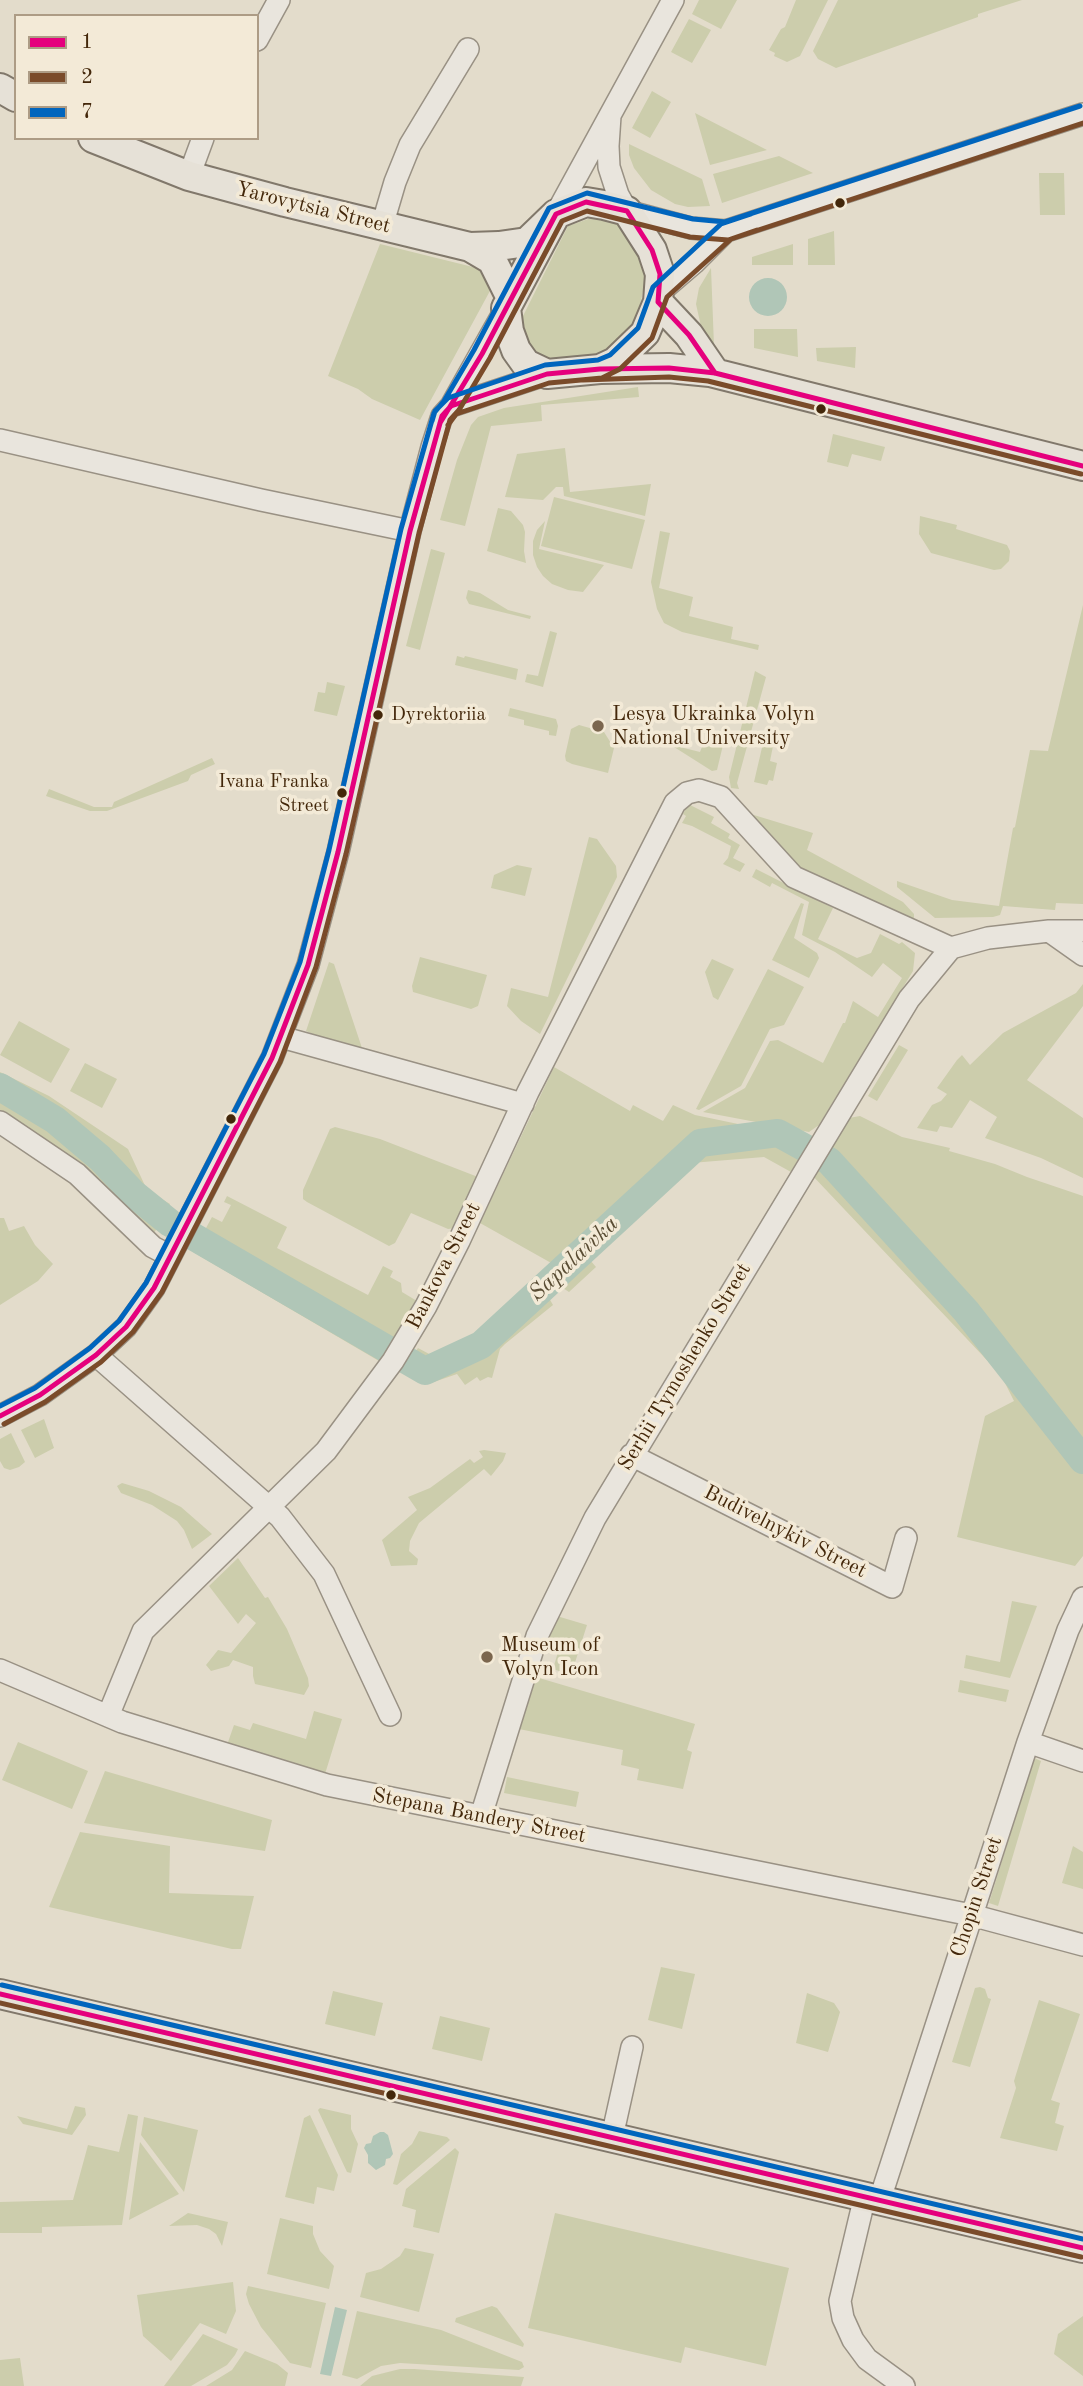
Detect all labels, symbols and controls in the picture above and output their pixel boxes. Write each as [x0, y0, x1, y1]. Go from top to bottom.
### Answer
legend [14, 14, 259, 140]
text: 1 [81, 32, 93, 53]
text: 2 [81, 67, 93, 88]
text: 7 [81, 102, 93, 123]
street label: Yarovytsia Street [233, 177, 393, 239]
unlabelled marker [833, 196, 847, 210]
unlabelled marker [814, 402, 828, 416]
place label: Lesya Ukrainka Volyn National University [612, 701, 815, 751]
place label: Dyrektoriia [391, 704, 486, 726]
marker: Dyrektoriia [371, 708, 385, 722]
marker: Lesya Ukrainka Volyn National University [590, 718, 606, 734]
place label: Ivana Franka Street [218, 771, 329, 815]
marker: Ivana Franka Street [335, 786, 349, 800]
unlabelled marker [224, 1112, 238, 1126]
street label: Bankova Street [401, 1198, 487, 1334]
water label: Sapalaivka [523, 1211, 625, 1307]
street label: Serhii Tymoshenko Street [613, 1259, 757, 1475]
street label: Budivelnykiv Street [699, 1480, 871, 1584]
place label: Museum of Volyn Icon [501, 1632, 600, 1682]
marker: Museum of Volyn Icon [479, 1649, 495, 1665]
street label: Stepana Bandery Street [370, 1783, 588, 1849]
street label: Chopin Street [946, 1834, 1008, 1960]
unlabelled marker [384, 2088, 398, 2102]

